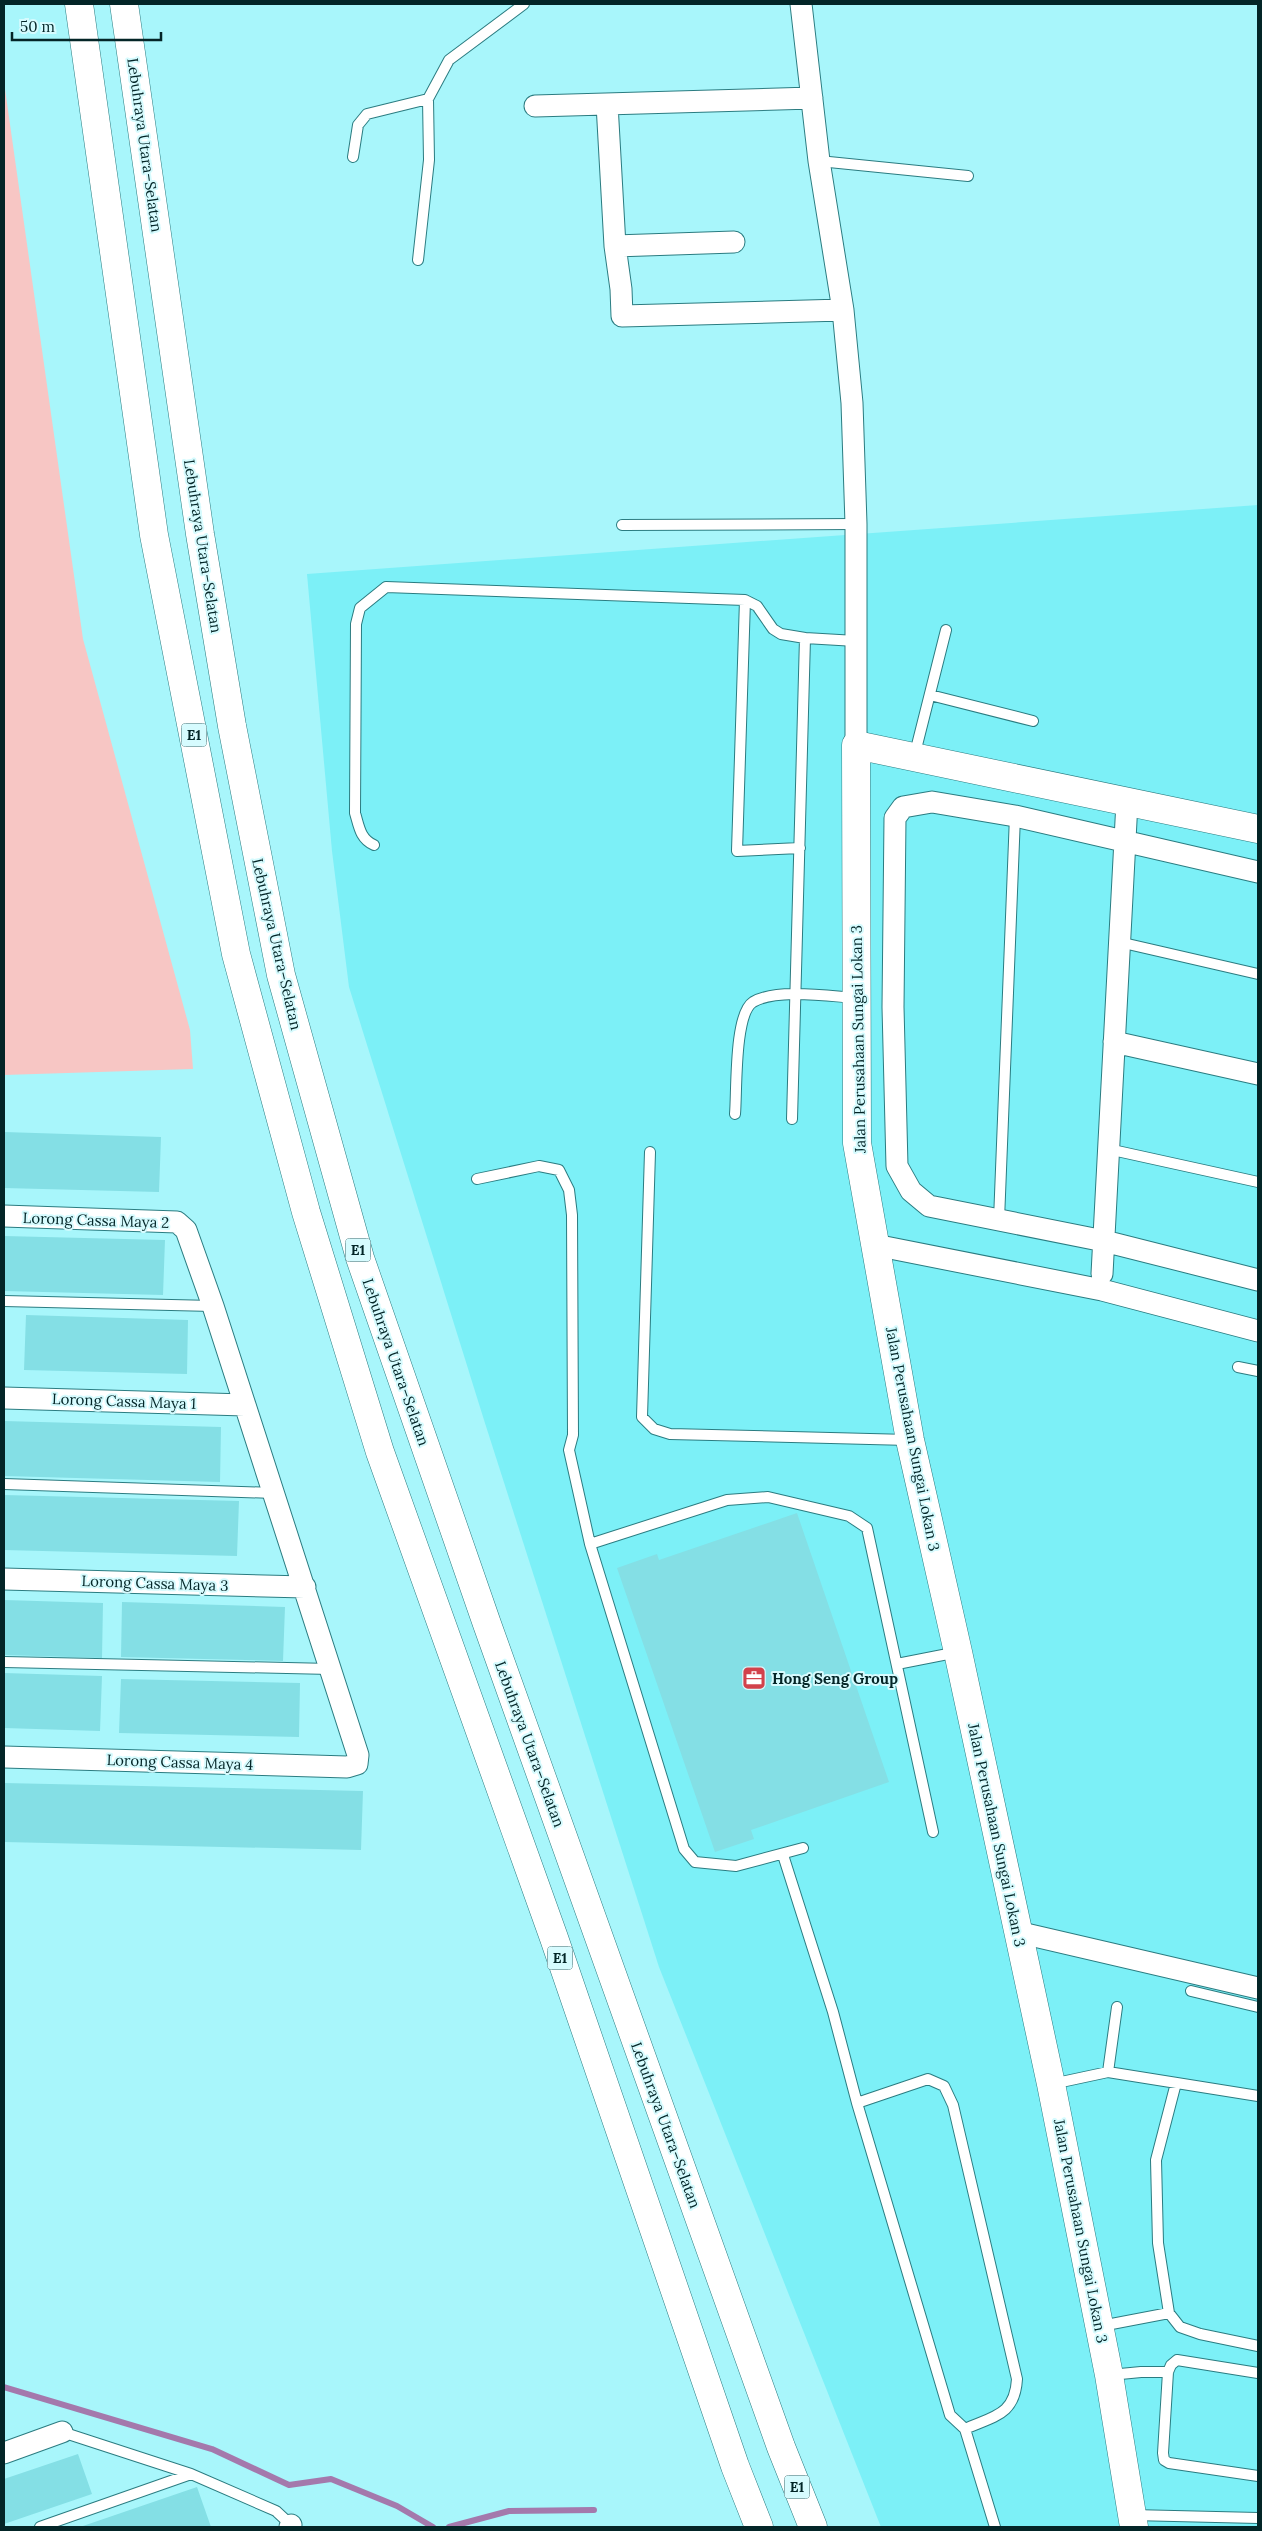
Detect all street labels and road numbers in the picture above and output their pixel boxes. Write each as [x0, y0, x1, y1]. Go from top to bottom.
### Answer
street label: Lebuhraya Utara–Selatan [123, 57, 167, 233]
street label: Lebuhraya Utara–Selatan [180, 458, 226, 634]
road number: E1 [182, 724, 206, 746]
street label: Lebuhraya Utara–Selatan [248, 856, 306, 1032]
street label: Jalan Perusahaan Sungai Lokan 3 [847, 925, 870, 1154]
street label: Lorong Cassa Maya 2 [22, 1208, 170, 1232]
road number: E1 [346, 1238, 370, 1262]
street label: Lebuhraya Utara–Selatan [358, 1276, 434, 1448]
street label: Jalan Perusahaan Sungai Lokan 3 [882, 1324, 944, 1553]
street label: Lorong Cassa Maya 1 [52, 1389, 196, 1413]
street label: Lorong Cassa Maya 3 [81, 1571, 229, 1595]
street label: Lebuhraya Utara–Selatan [491, 1658, 569, 1830]
street label: Jalan Perusahaan Sungai Lokan 3 [964, 1721, 1030, 1948]
street label: Lorong Cassa Maya 4 [106, 1750, 254, 1774]
road number: E1 [548, 1946, 572, 1970]
street label: Lebuhraya Utara–Selatan [627, 2039, 705, 2211]
street label: Jalan Perusahaan Sungai Lokan 3 [1050, 2116, 1112, 2345]
road number: E1 [784, 2476, 810, 2498]

